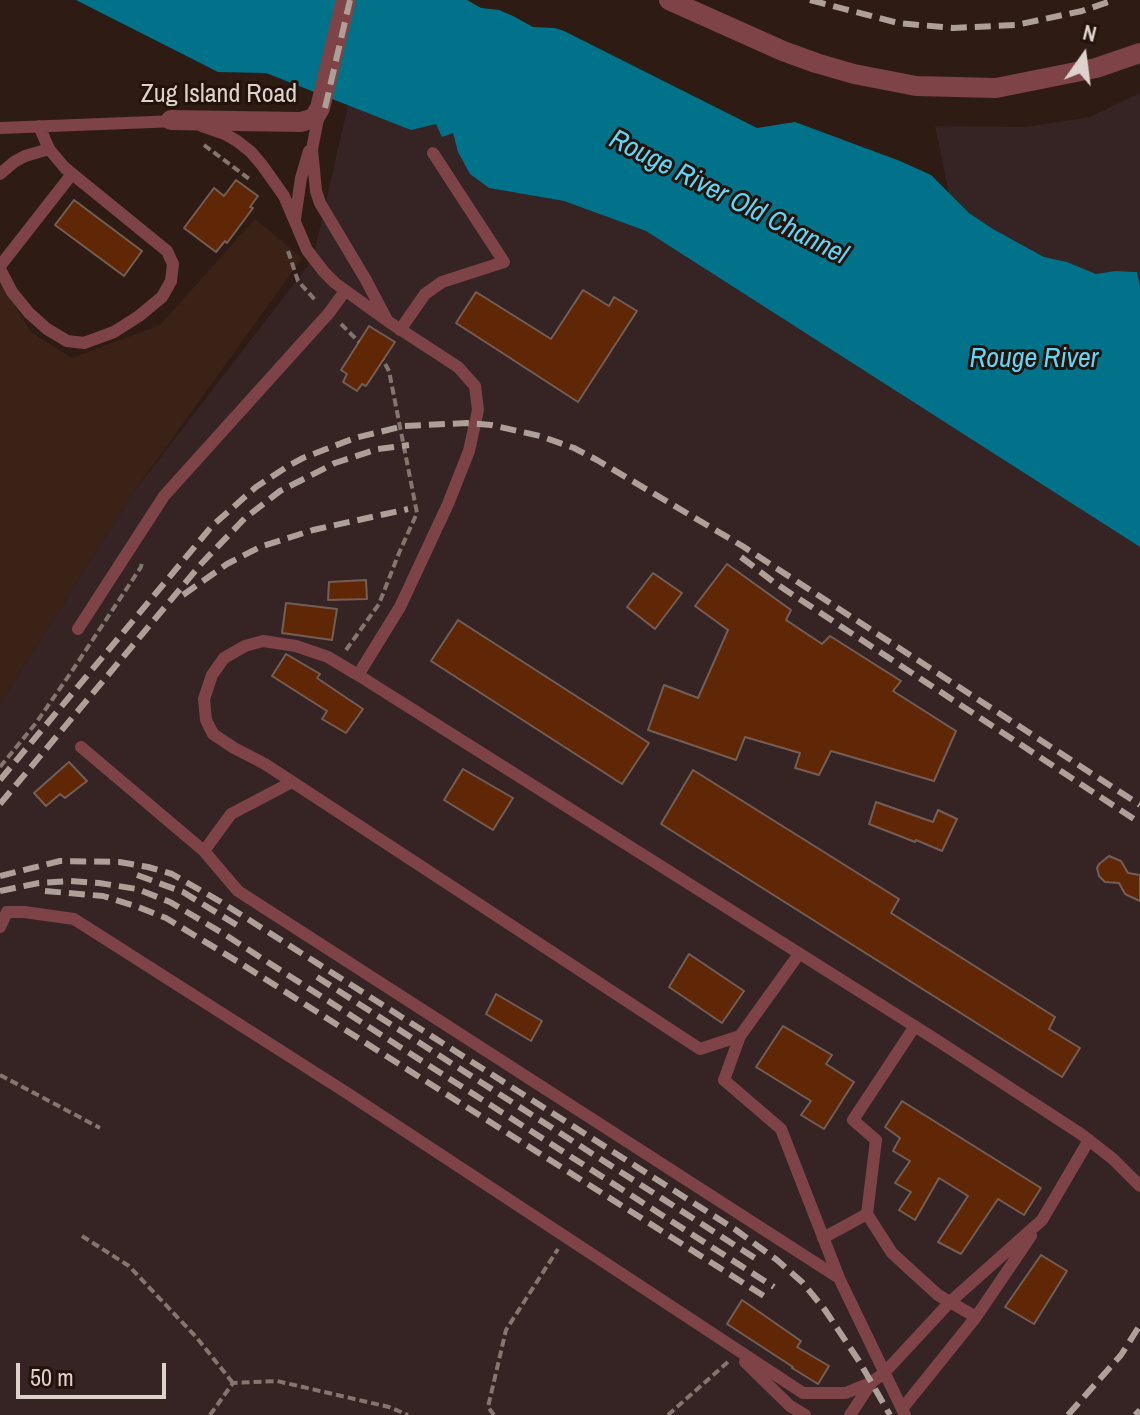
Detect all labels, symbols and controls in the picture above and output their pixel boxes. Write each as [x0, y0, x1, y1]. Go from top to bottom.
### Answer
north arrow [1044, 16, 1124, 96]
text: N [1080, 17, 1100, 49]
street label: Zug Island Road [141, 79, 297, 111]
water label: Rouge River Old Channel [603, 123, 853, 273]
water label: Rouge River [970, 342, 1098, 376]
scale bar [20, 1347, 170, 1397]
text: 50 m [30, 1361, 74, 1393]

